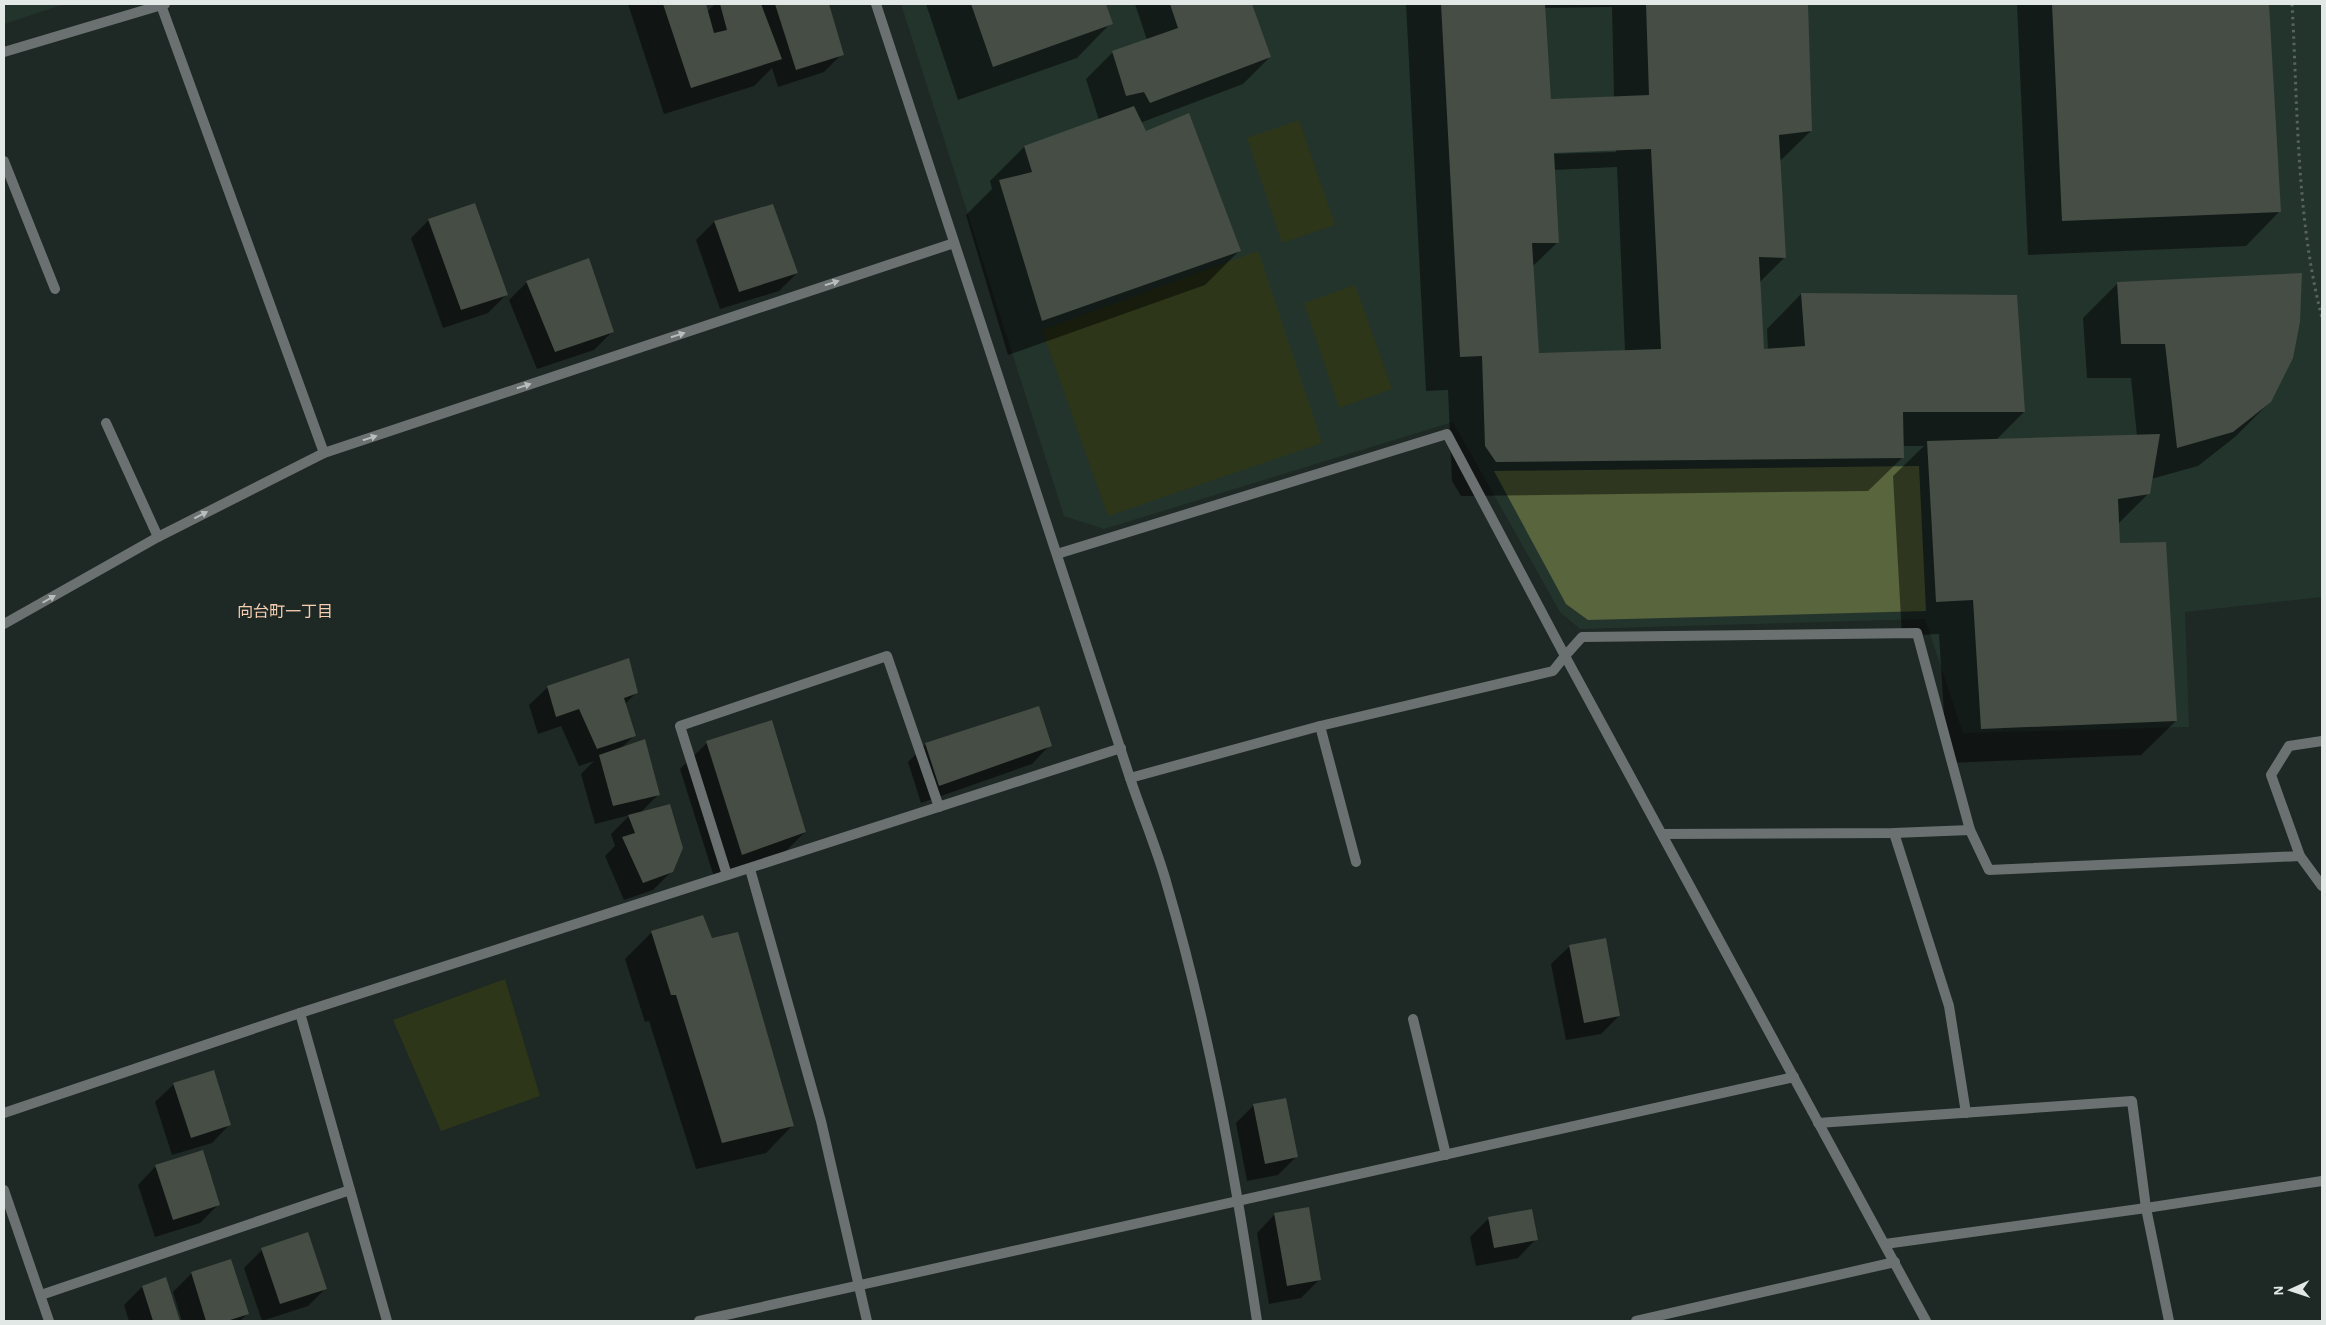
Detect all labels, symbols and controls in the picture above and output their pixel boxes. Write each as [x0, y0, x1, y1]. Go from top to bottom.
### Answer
one-way arrow [825, 279, 840, 287]
one-way arrow [671, 331, 686, 339]
one-way arrow [517, 382, 532, 390]
one-way arrow [363, 434, 378, 442]
one-way arrow [194, 511, 208, 519]
one-way arrow [42, 595, 56, 603]
district label: 向台町一丁目 [237, 603, 333, 620]
north arrow [2266, 1265, 2316, 1315]
text: N [2272, 1285, 2286, 1296]

